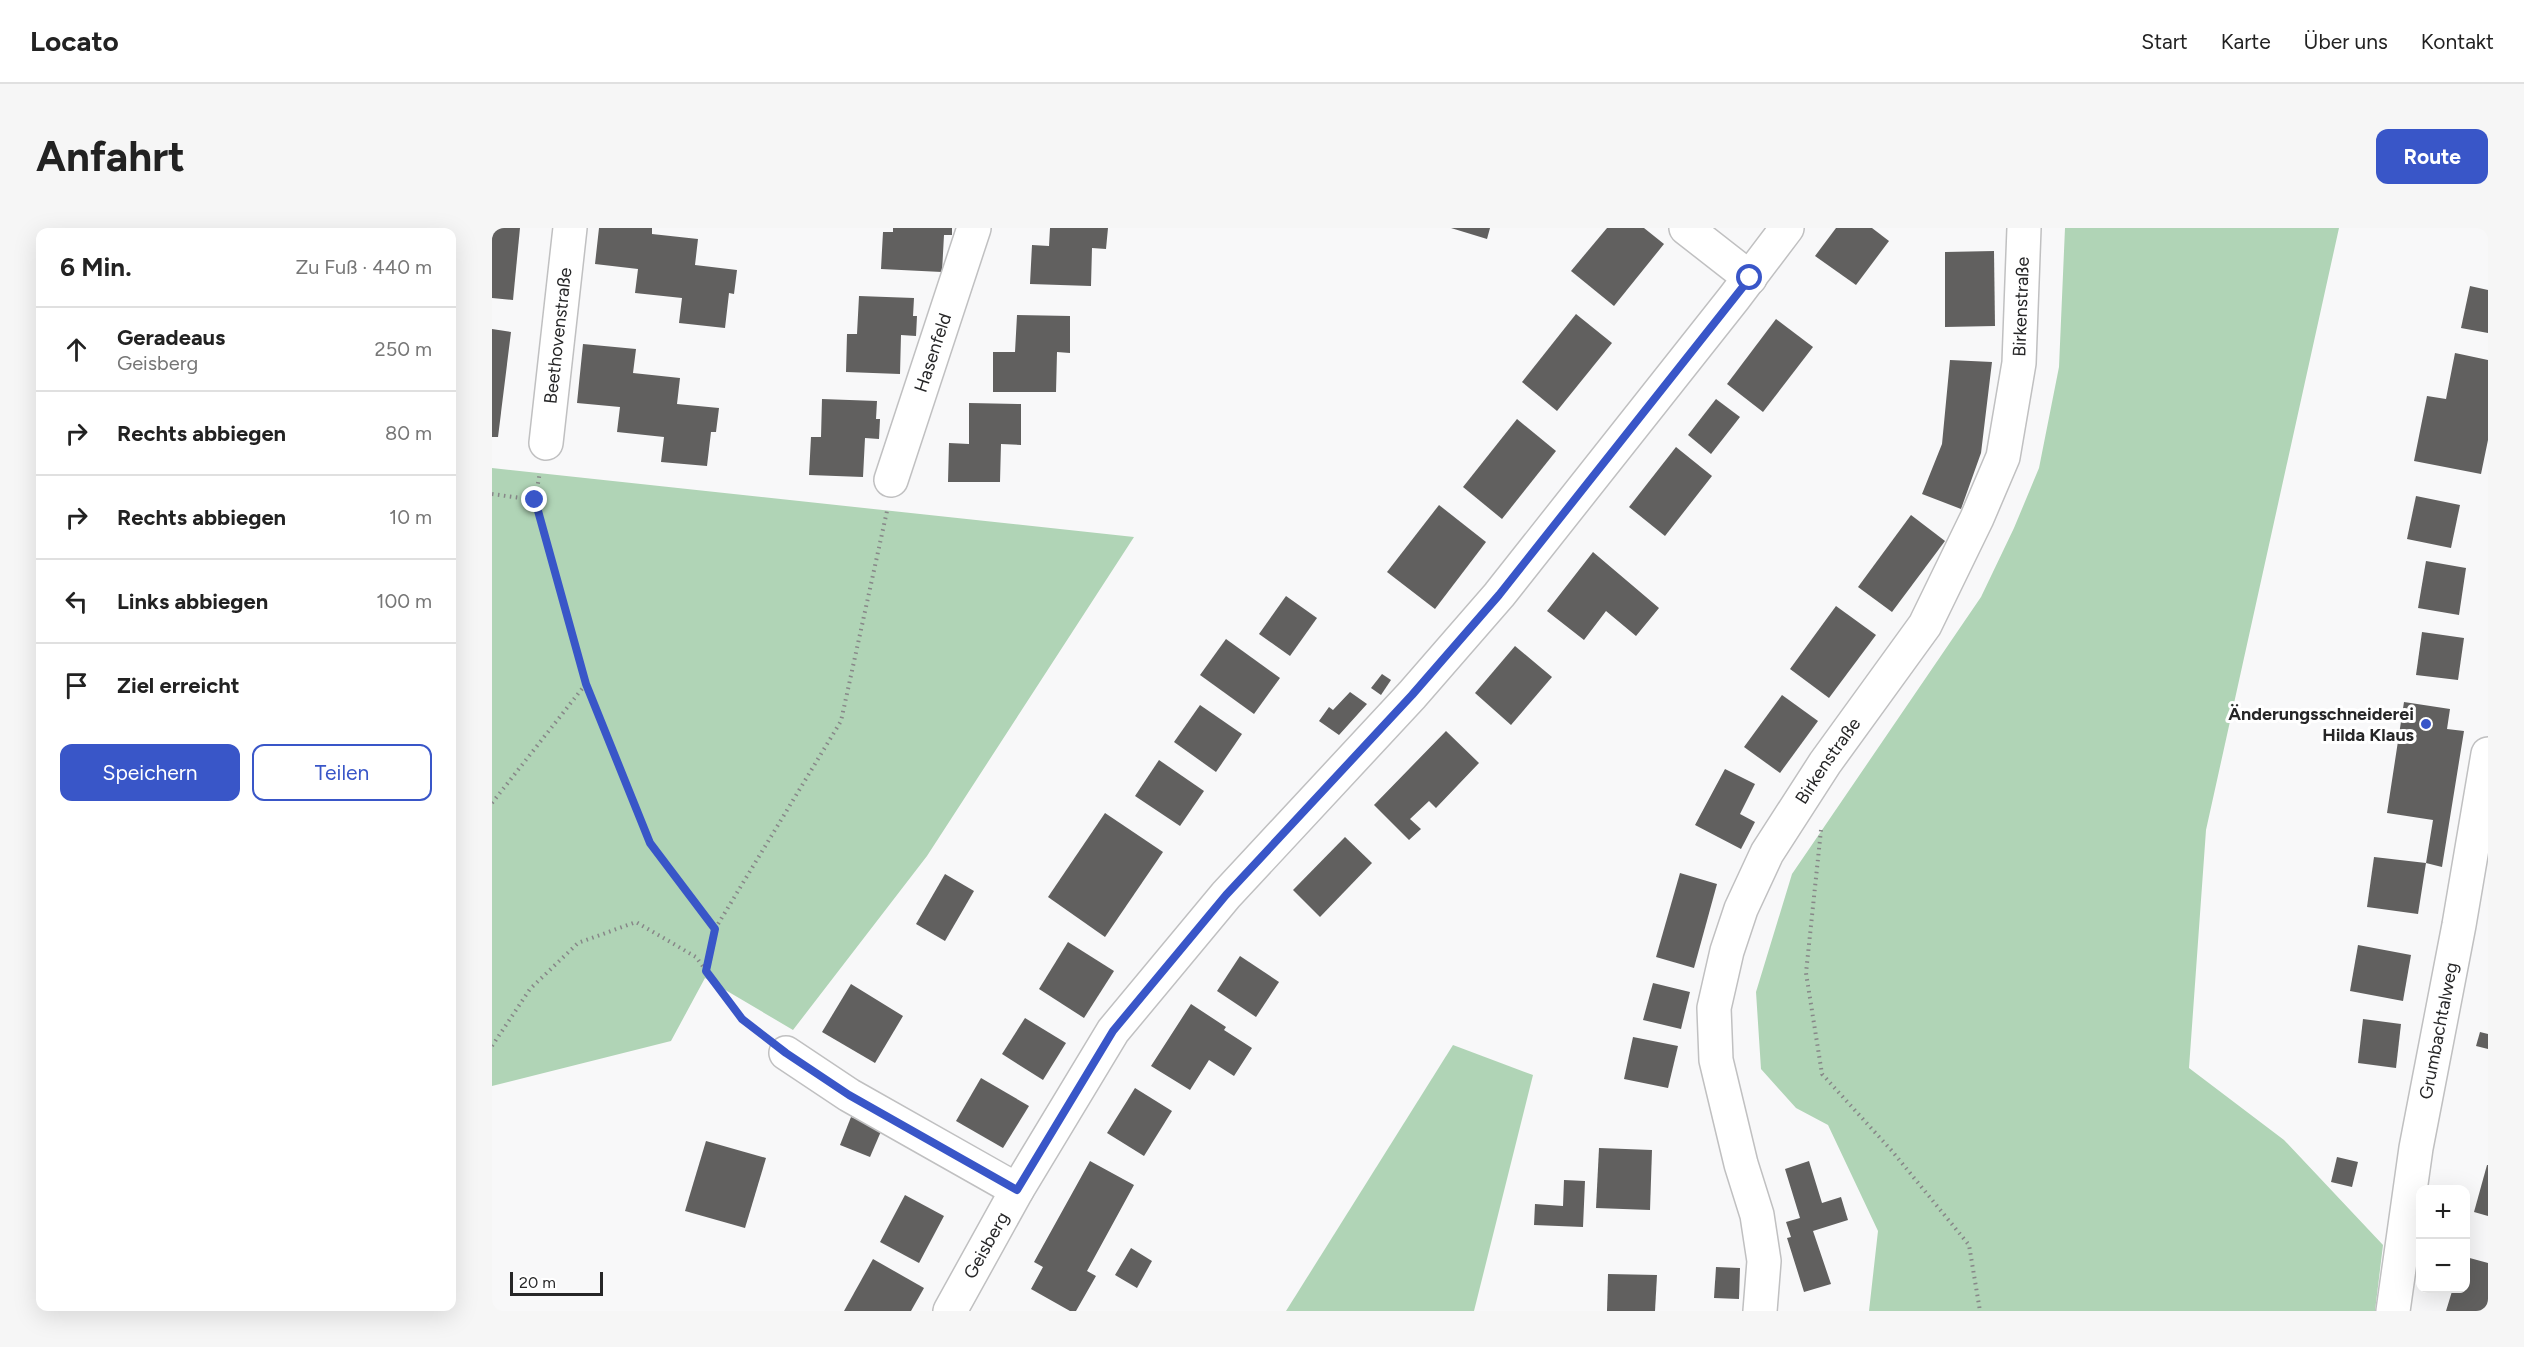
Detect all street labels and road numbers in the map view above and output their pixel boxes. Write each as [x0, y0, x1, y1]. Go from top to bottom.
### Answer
street label: Birkenstraße [2008, 256, 2034, 357]
street label: Beethovenstraße [539, 266, 577, 405]
street label: Hasenfeld [910, 310, 956, 395]
street label: Birkenstraße [1790, 713, 1865, 808]
street label: Grumbachtalweg [2415, 960, 2463, 1101]
street label: Geisberg [959, 1208, 1014, 1283]

